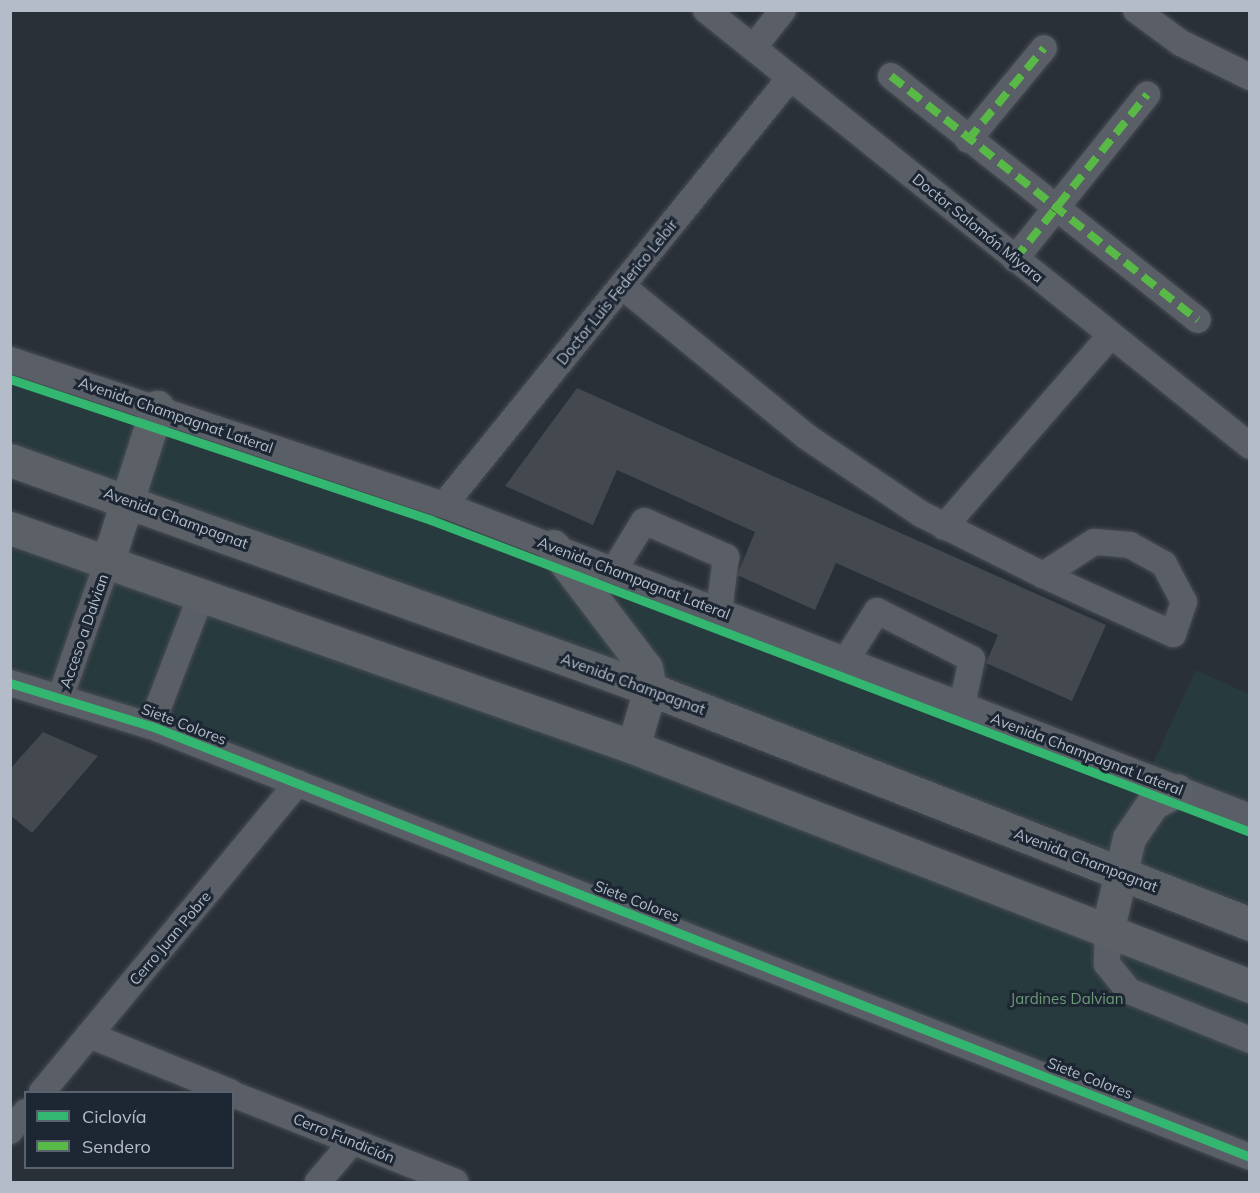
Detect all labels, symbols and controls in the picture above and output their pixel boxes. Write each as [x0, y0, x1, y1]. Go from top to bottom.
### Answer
street label: Doctor Salomón Miyara [909, 170, 1047, 286]
street label: Doctor Luis Federico Leloir [553, 216, 681, 368]
street label: Avenida Champagnat Lateral [76, 373, 276, 457]
street label: Avenida Champagnat [101, 484, 251, 552]
street label: Avenida Champagnat Lateral [535, 533, 733, 623]
street label: Acceso a Dalvian [56, 572, 112, 690]
street label: Avenida Champagnat [558, 650, 708, 718]
street label: Siete Colores [139, 700, 229, 748]
street label: Avenida Champagnat Lateral [988, 709, 1186, 799]
street label: Avenida Champagnat [1012, 824, 1160, 896]
street label: Siete Colores [592, 877, 682, 925]
street label: Cerro Juan Pobre [126, 887, 214, 989]
park label: Jardines Dalvian [1010, 990, 1124, 1008]
street label: Siete Colores [1045, 1054, 1135, 1102]
legend [24, 1091, 234, 1169]
text: Ciclovía [82, 1105, 147, 1128]
street label: Cerro Fundición [291, 1109, 397, 1167]
text: Sendero [82, 1135, 151, 1158]

